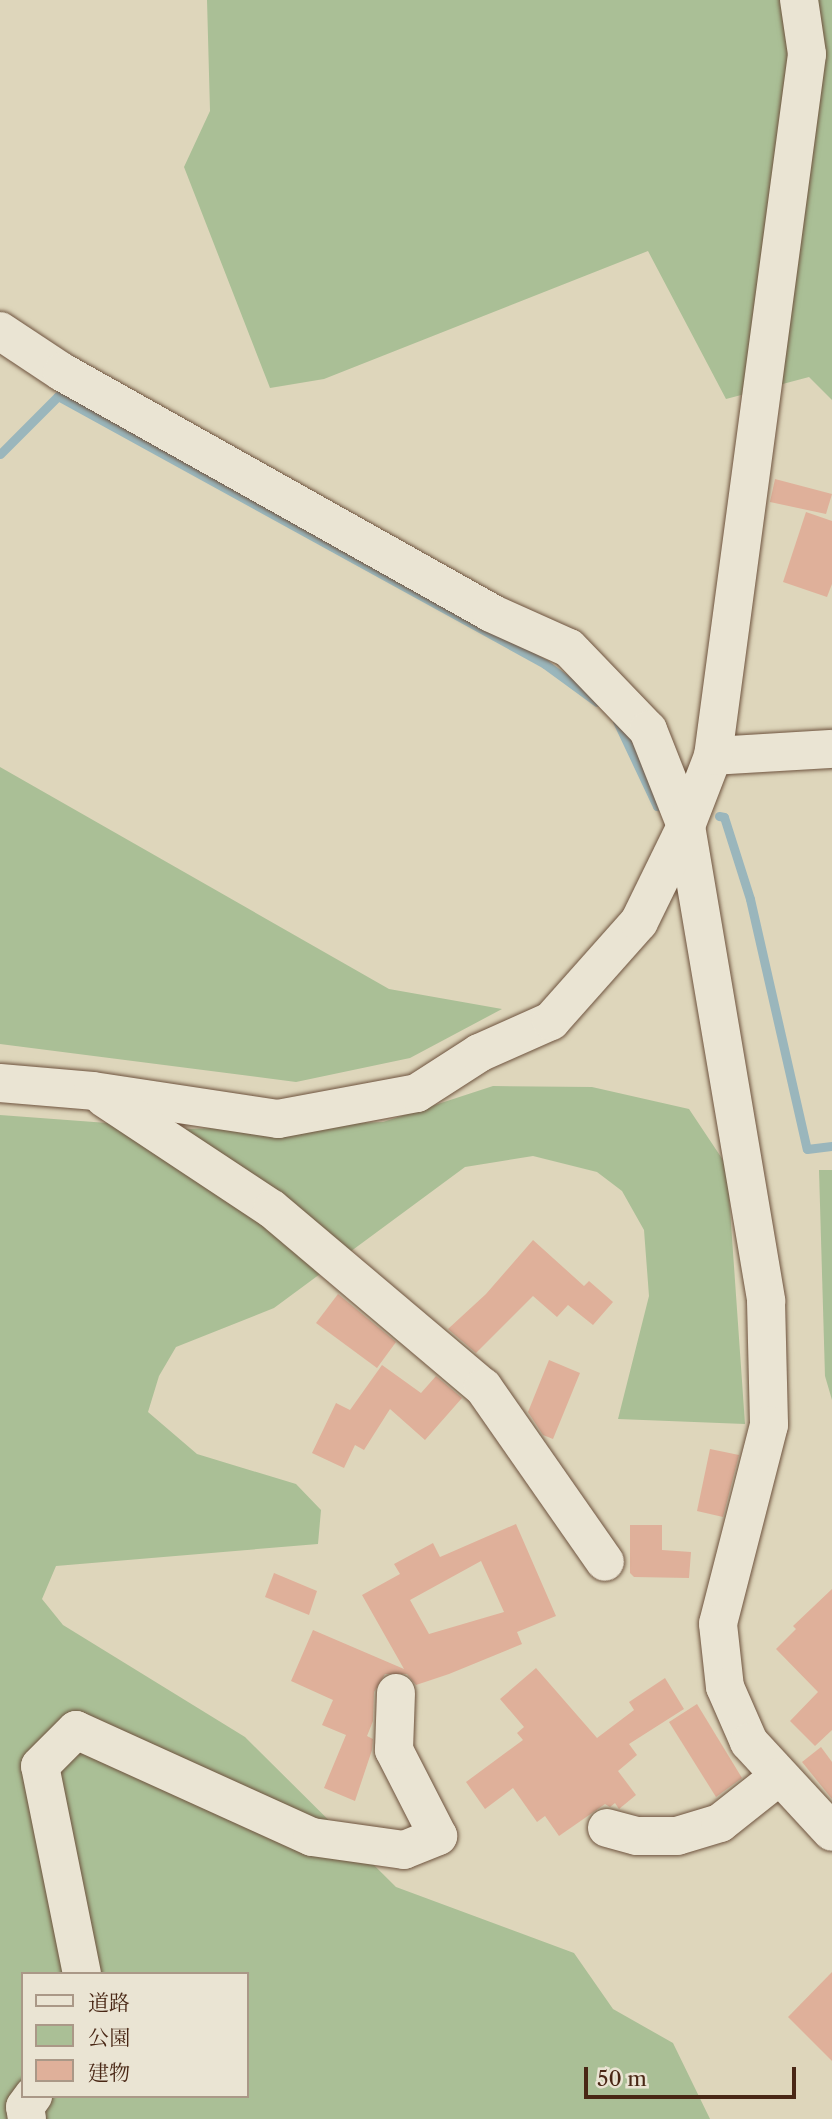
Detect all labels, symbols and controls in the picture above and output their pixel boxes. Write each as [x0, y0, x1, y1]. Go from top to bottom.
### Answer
legend [21, 1972, 248, 2098]
text: 道路 [88, 1990, 130, 2015]
text: 公園 [88, 2025, 130, 2050]
scale bar [587, 2052, 799, 2096]
text: 建物 [88, 2060, 130, 2085]
text: 50 m [597, 2066, 647, 2091]

